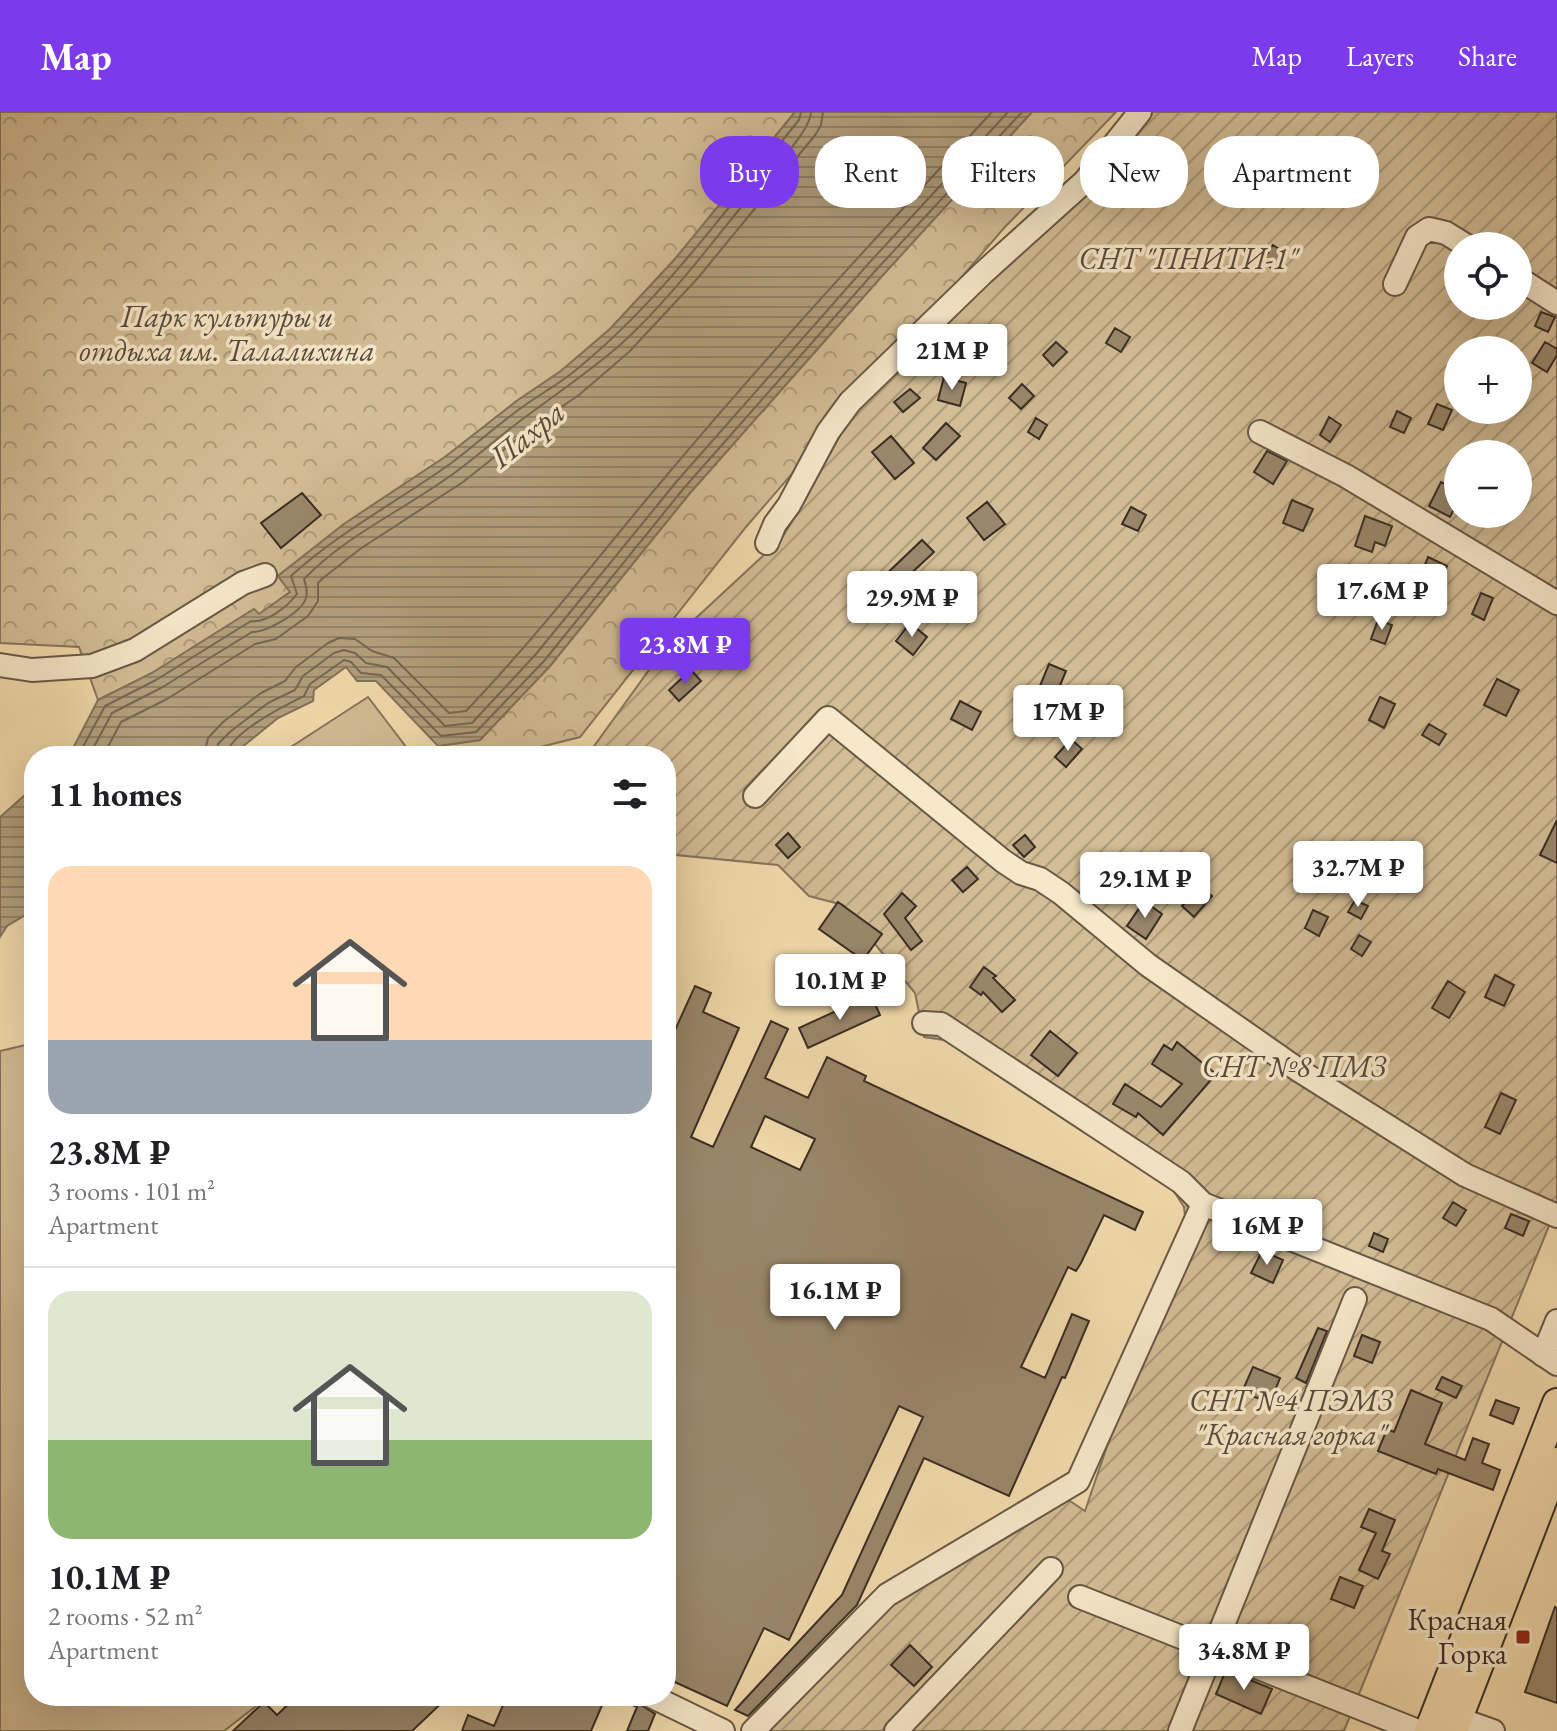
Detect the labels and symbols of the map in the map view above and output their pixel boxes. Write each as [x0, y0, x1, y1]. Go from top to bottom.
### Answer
park label: СНТ "ПНИТИ-1" [1078, 239, 1301, 278]
park label: Парк культуры и отдыха им. Талалихина [79, 297, 375, 370]
pin: 21M ₽ [896, 324, 1008, 392]
water label: Пахра [480, 391, 573, 478]
pin: 17.6M ₽ [1308, 564, 1456, 632]
pin: 29.9M ₽ [838, 571, 986, 639]
pin: 23.8M ₽ [611, 618, 759, 686]
pin: 17M ₽ [1012, 685, 1124, 753]
pin: 32.7M ₽ [1284, 841, 1432, 909]
pin: 29.1M ₽ [1071, 852, 1219, 920]
pin: 10.1M ₽ [766, 954, 914, 1022]
park label: СНТ №8 ПМЗ [1202, 1047, 1387, 1086]
pin: 16M ₽ [1211, 1199, 1323, 1267]
pin: 16.1M ₽ [761, 1264, 909, 1332]
park label: СНТ №4 ПЭМЗ "Красная горка" [1189, 1381, 1394, 1454]
place label: Красная Горка [1407, 1600, 1507, 1673]
pin: 34.8M ₽ [1170, 1624, 1318, 1692]
marker: Красная Горка [1514, 1628, 1532, 1646]

